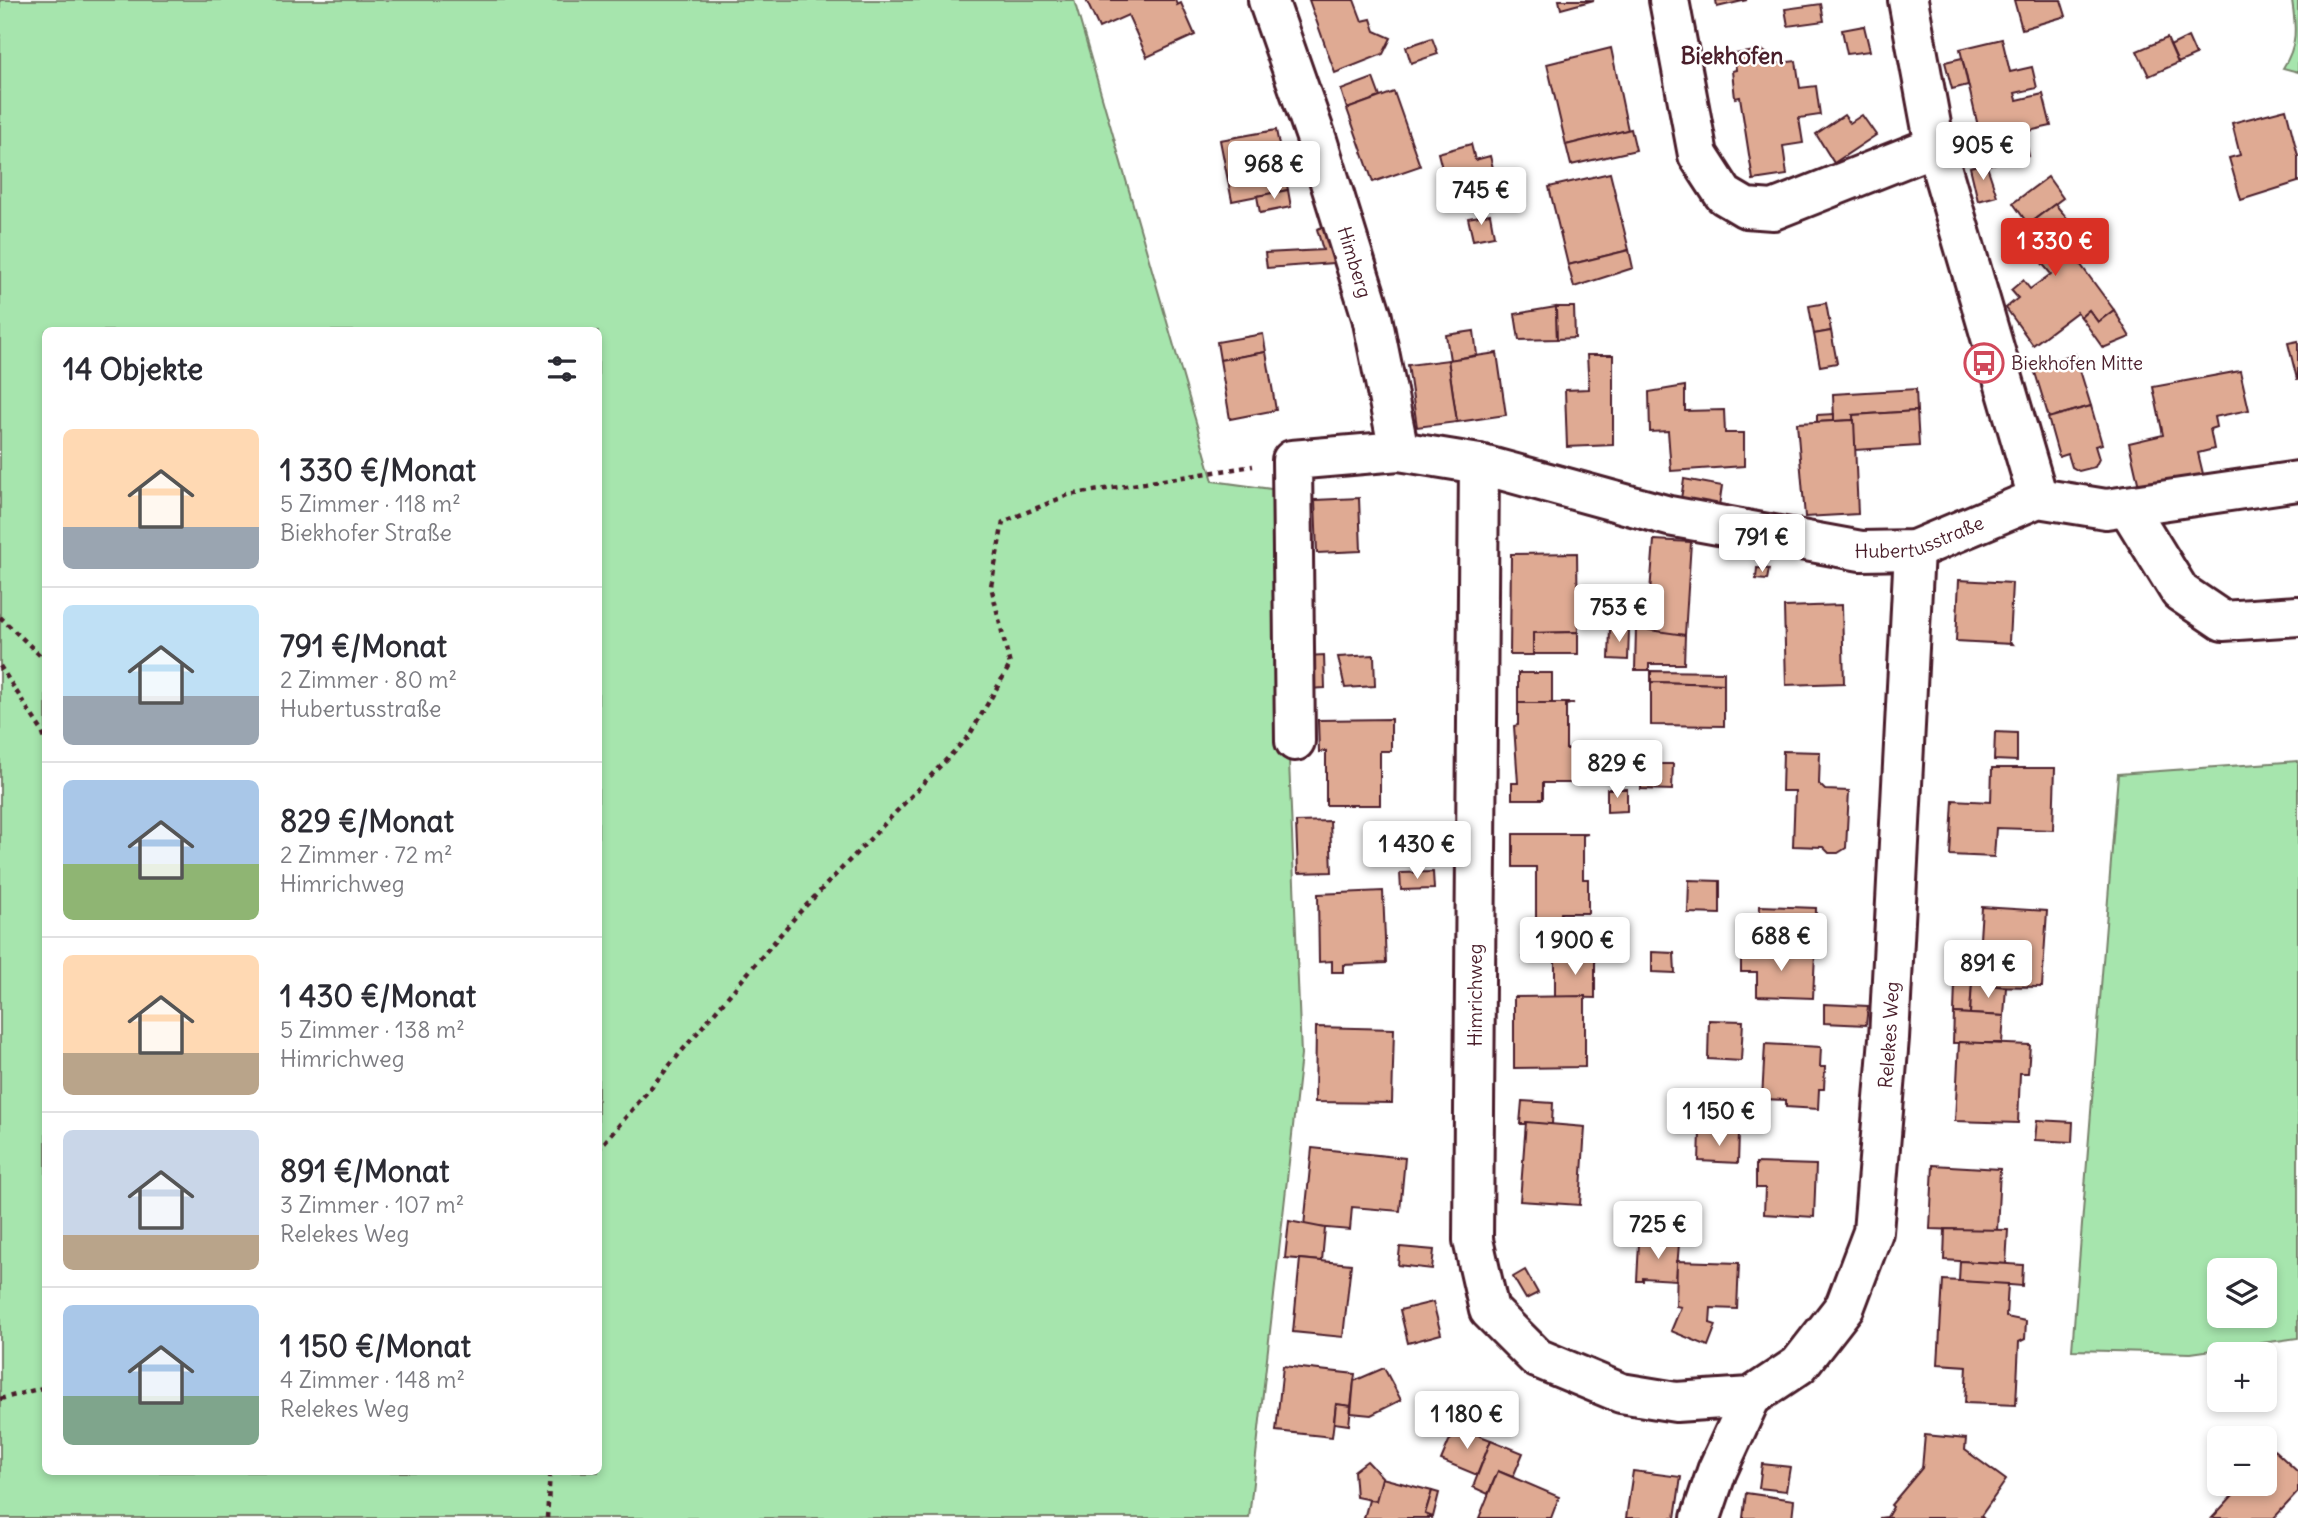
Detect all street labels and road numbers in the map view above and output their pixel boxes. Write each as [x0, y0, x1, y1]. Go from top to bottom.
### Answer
street label: Himberg [1333, 223, 1377, 301]
street label: Hubertusstraße [1854, 510, 1987, 563]
street label: Himrichweg [1463, 944, 1487, 1046]
street label: Relekes Weg [1873, 981, 1904, 1089]

